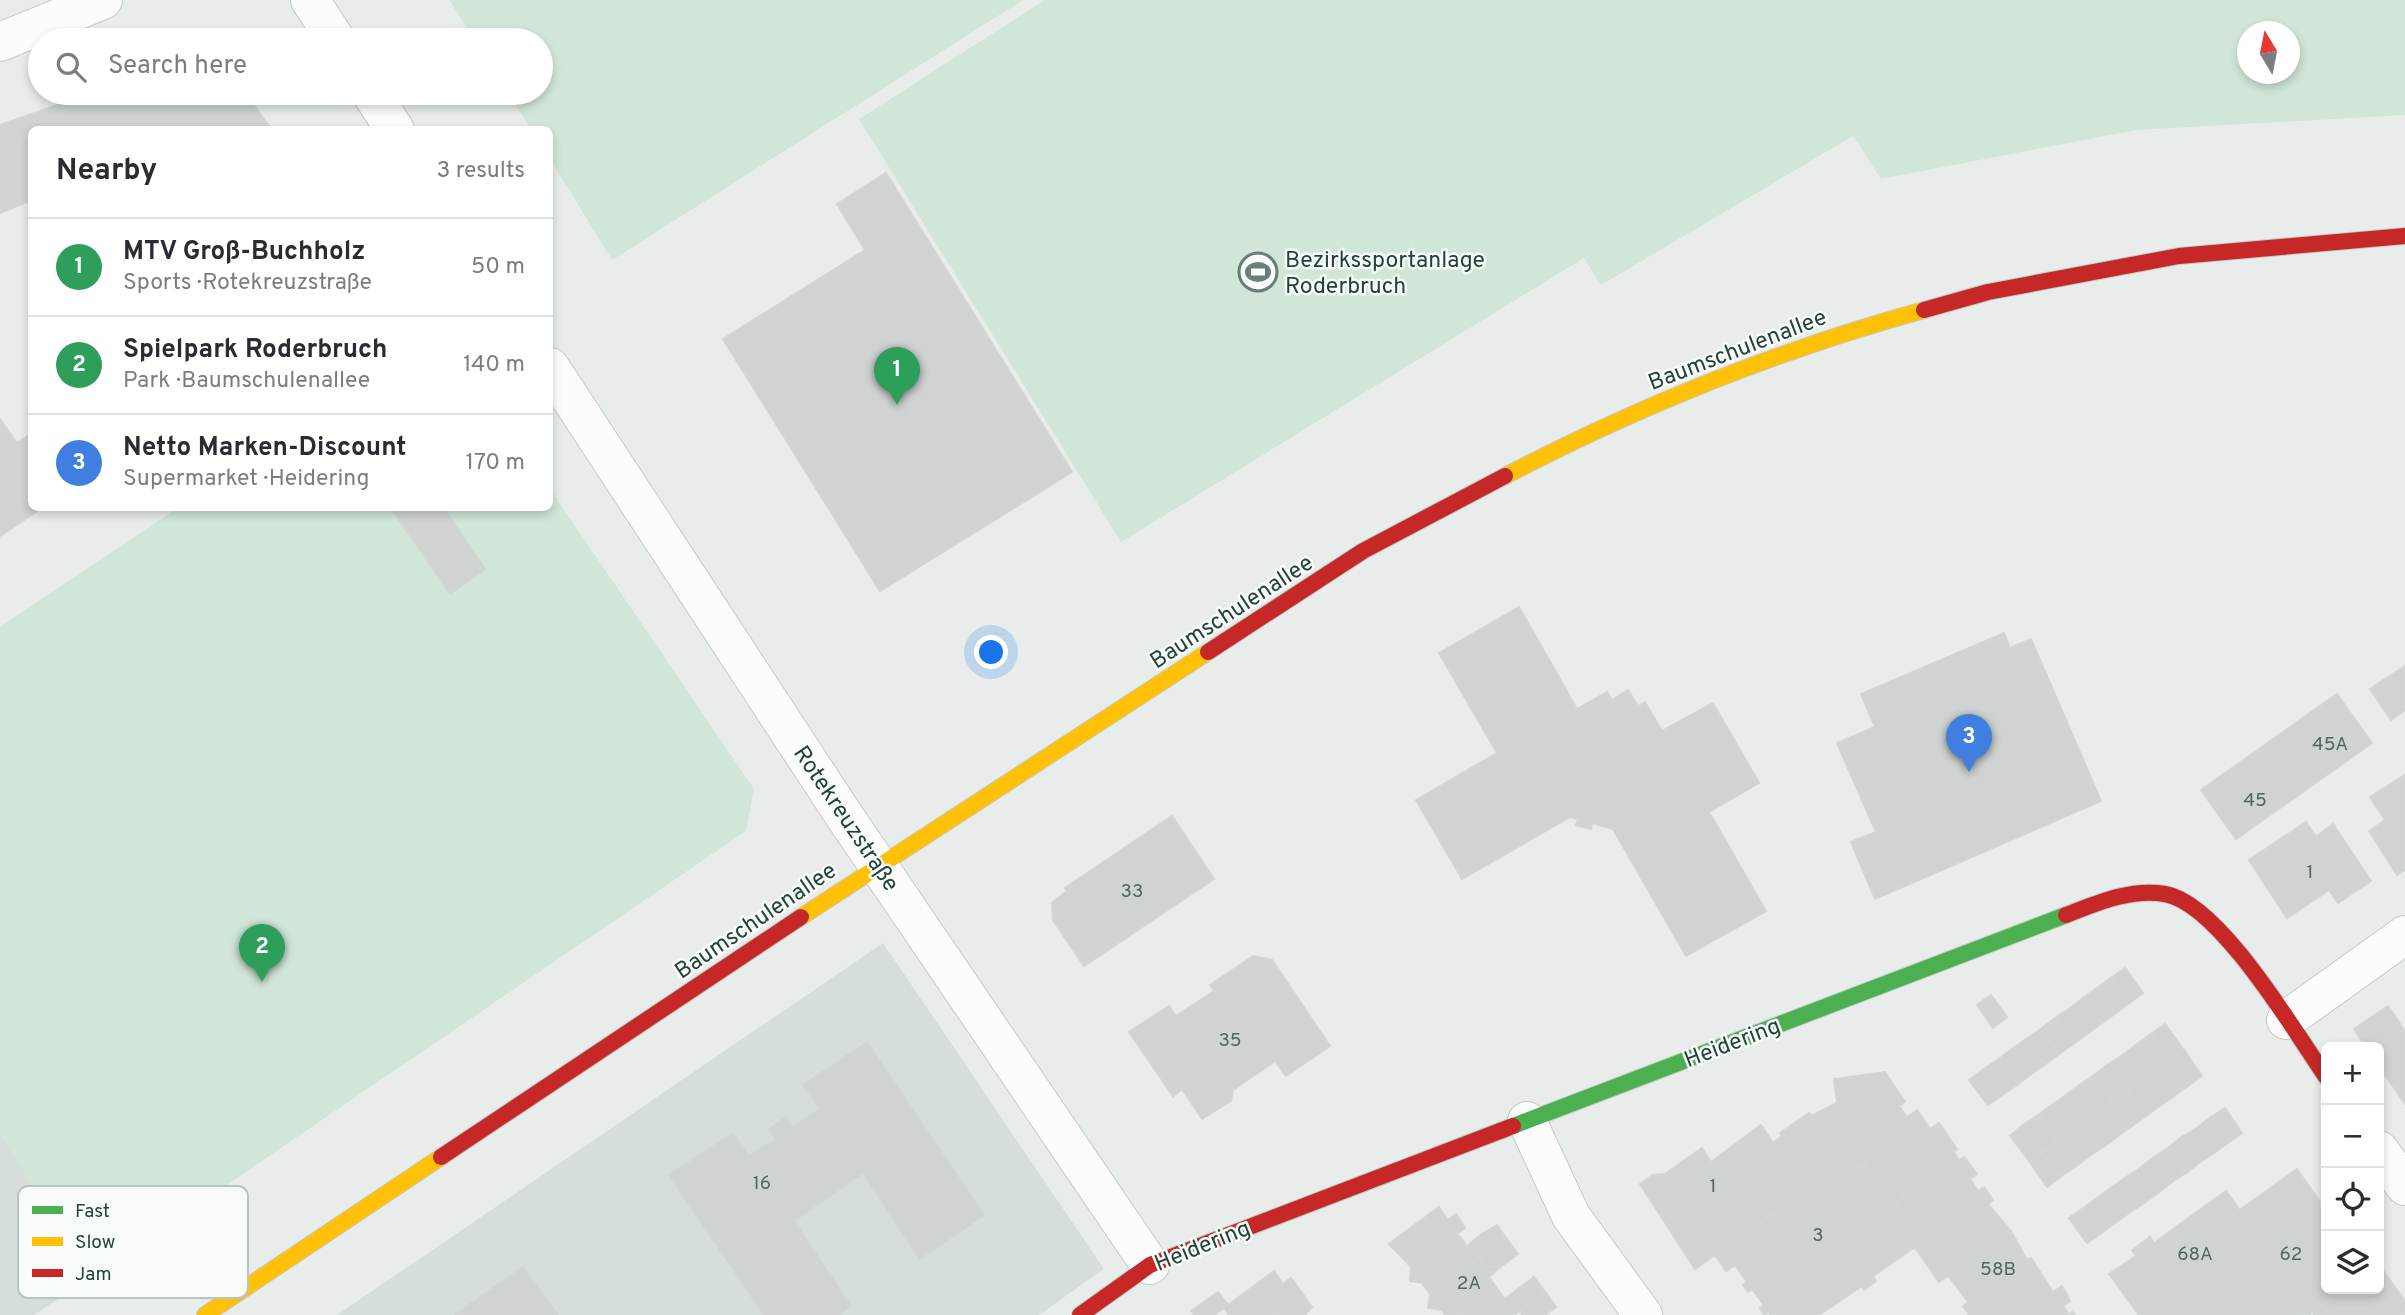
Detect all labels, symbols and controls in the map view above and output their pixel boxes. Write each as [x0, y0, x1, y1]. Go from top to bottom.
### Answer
north arrow [2237, 21, 2300, 84]
search box [28, 28, 553, 105]
icon: search [52, 48, 90, 86]
text: Search here [108, 50, 247, 83]
text: Nearby [56, 153, 157, 190]
text: 3 results [436, 157, 525, 186]
text: MTV Groß-Buchholz [123, 236, 365, 269]
place label: Bezirkssportanlage Roderbruch [1285, 247, 1485, 302]
sports icon: Bezirkssportanlage Roderbruch [1237, 251, 1279, 293]
text: 1 [74, 253, 84, 282]
text: 50 m [471, 253, 525, 282]
text: Sports · Rotekreuzstraße [123, 269, 372, 298]
street label: Baumschulenallee [1644, 304, 1831, 399]
text: Spielpark Roderbruch [123, 334, 387, 367]
pin: 1 [874, 347, 920, 405]
text: 2 [72, 351, 86, 380]
text: 140 m [463, 351, 525, 380]
text: Park · Baumschulenallee [123, 367, 370, 396]
text: Netto Marken-Discount [123, 432, 406, 465]
text: 3 [72, 449, 86, 478]
text: 170 m [466, 449, 525, 478]
text: Supermarket · Heidering [123, 465, 370, 494]
street label: Baumschulenallee [1145, 549, 1319, 677]
your location [974, 635, 1008, 669]
pin: 3 [1946, 714, 1992, 772]
house number: 45A [2312, 733, 2348, 757]
street label: Rotekreuzstraße [785, 741, 904, 898]
house number: 45 [2243, 789, 2267, 813]
street label: Baumschulenallee [670, 857, 843, 987]
house number: 1 [2306, 861, 2314, 885]
house number: 33 [1121, 880, 1143, 904]
pin: 2 [239, 924, 285, 982]
street label: Heidering [1681, 1013, 1785, 1076]
house number: 35 [1218, 1029, 1242, 1053]
map controls [2321, 1042, 2384, 1294]
button: + [2321, 1042, 2384, 1105]
button: − [2321, 1105, 2384, 1168]
button: locate [2321, 1168, 2384, 1231]
house number: 16 [753, 1172, 771, 1196]
house number: 1 [1709, 1175, 1717, 1199]
legend [18, 1186, 248, 1298]
text: Fast [75, 1200, 110, 1224]
street label: Heidering [1151, 1215, 1255, 1280]
house number: 3 [1812, 1224, 1824, 1248]
text: Slow [75, 1231, 115, 1255]
button: layers [2321, 1231, 2384, 1294]
house number: 68A [2177, 1243, 2213, 1267]
house number: 62 [2280, 1243, 2302, 1267]
house number: 58B [1980, 1258, 2016, 1282]
text: Jam [75, 1263, 112, 1287]
house number: 2A [1457, 1272, 1481, 1296]

